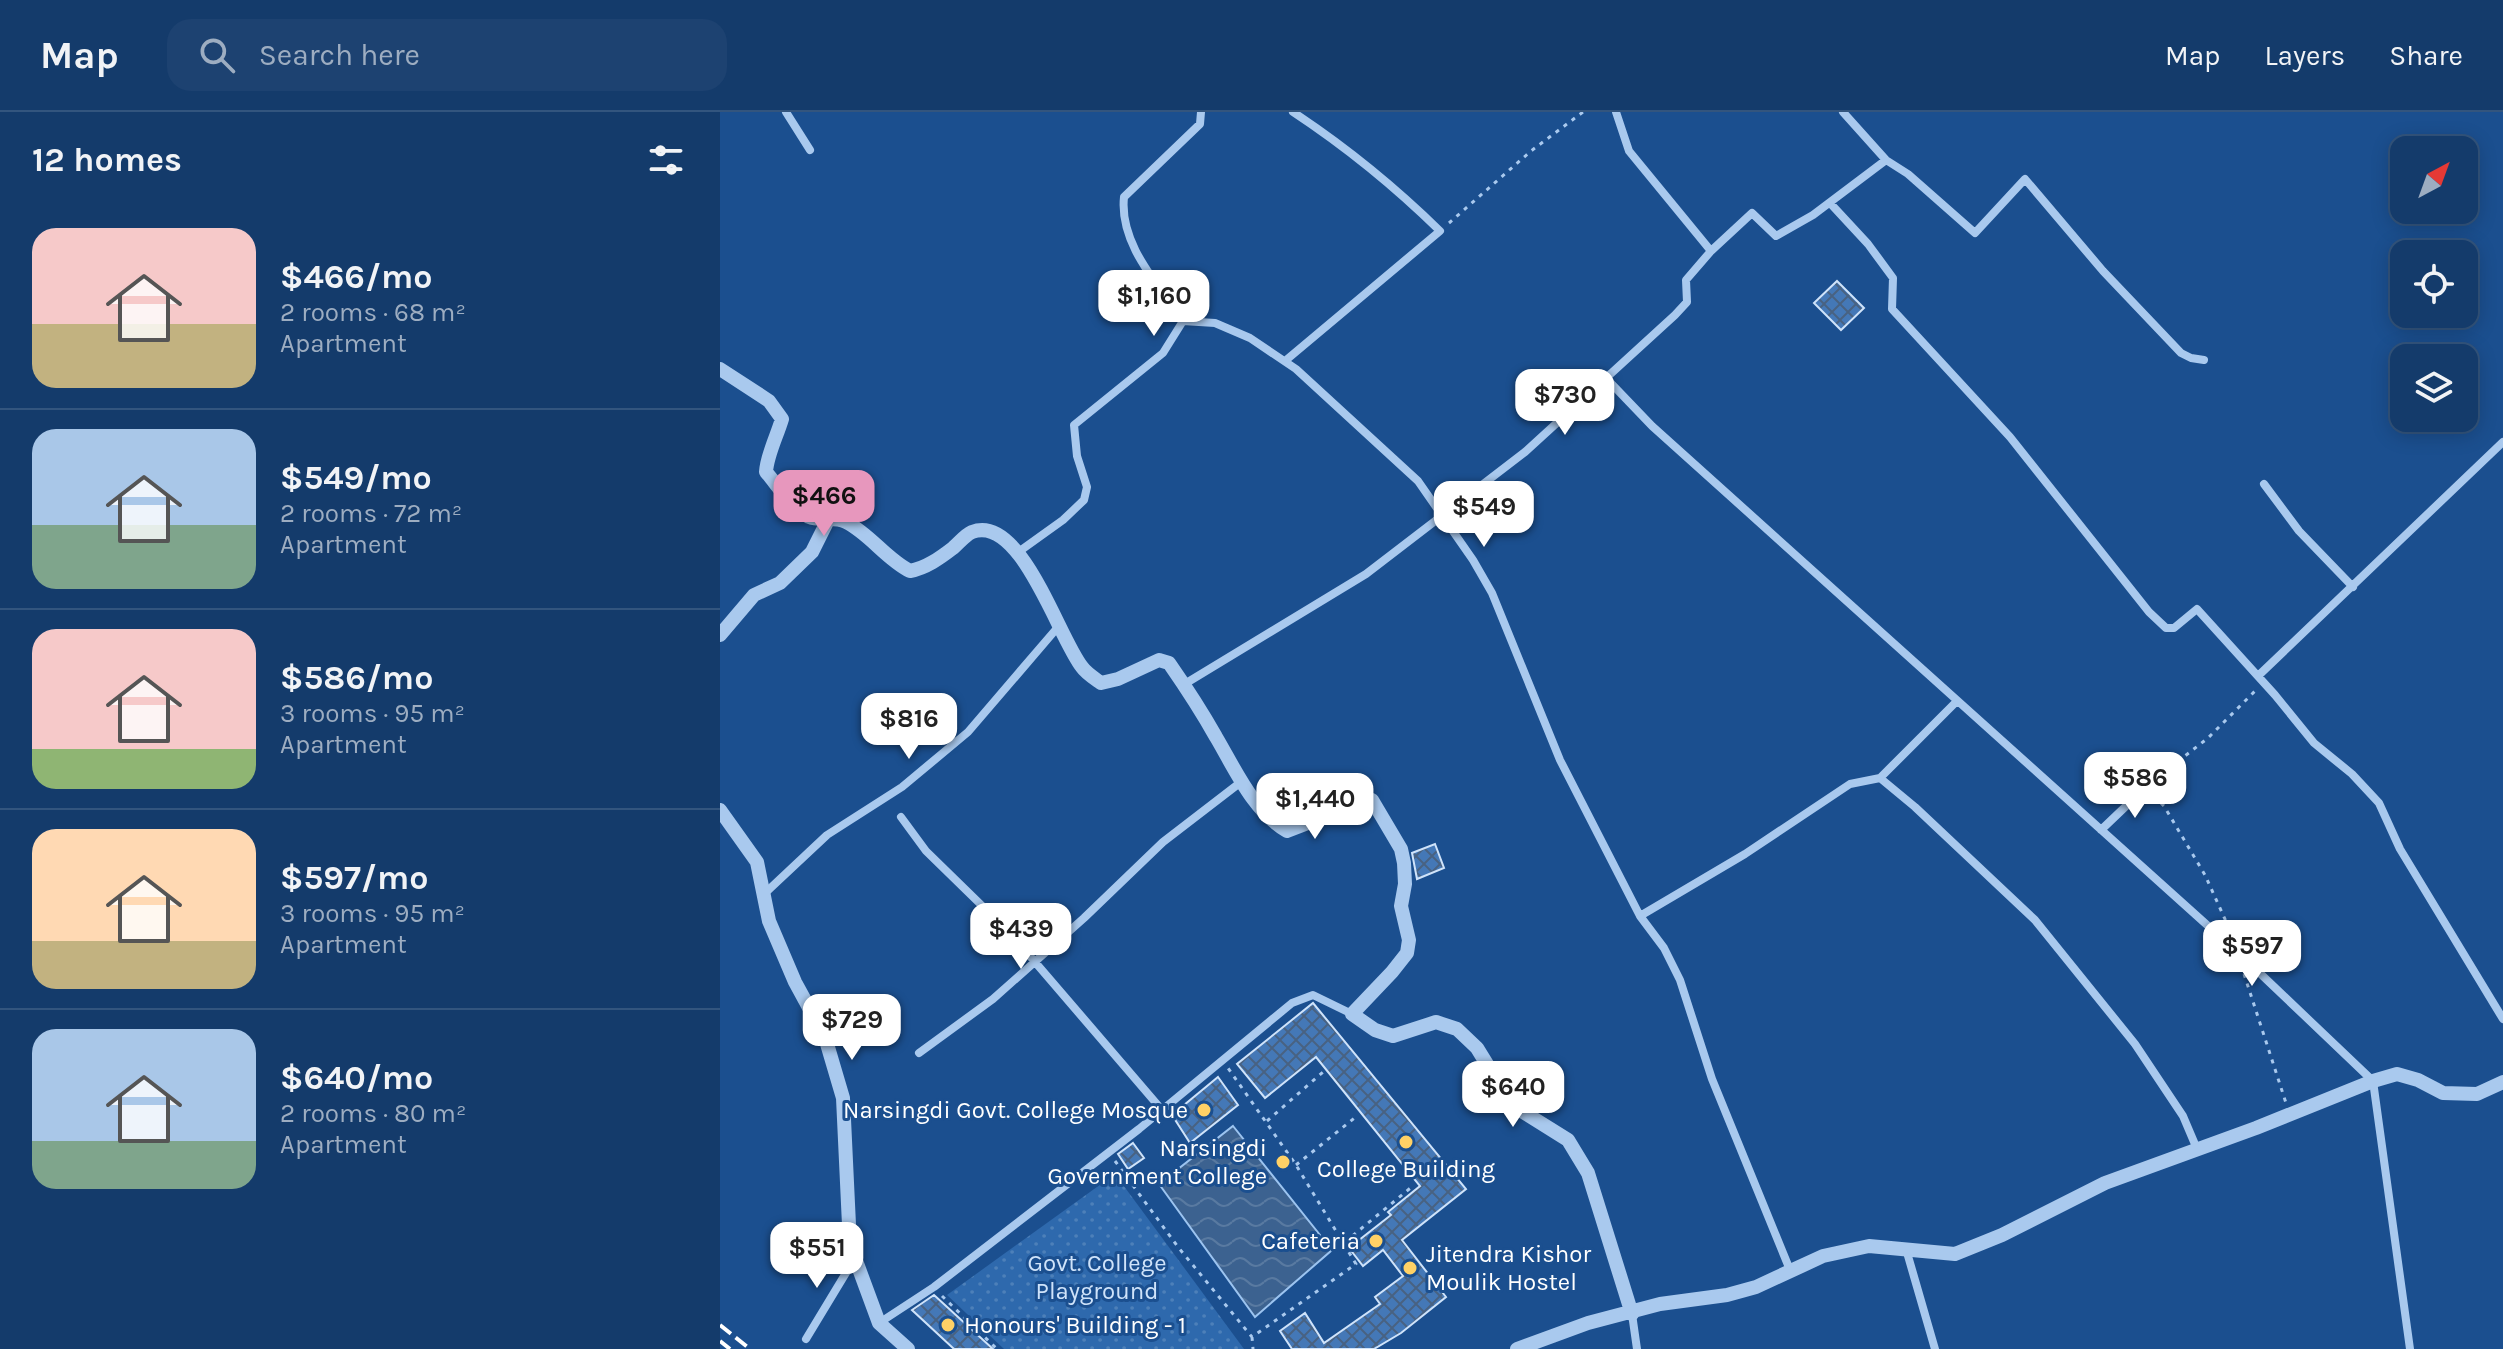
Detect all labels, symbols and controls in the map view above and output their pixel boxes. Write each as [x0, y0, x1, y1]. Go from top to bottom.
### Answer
search box [167, 19, 727, 91]
text: Map [40, 33, 119, 78]
icon: search [195, 33, 239, 77]
text: Search here [259, 37, 420, 73]
text: Map [2165, 39, 2220, 72]
text: Layers [2264, 39, 2345, 72]
text: Share [2389, 39, 2463, 72]
north arrow [2390, 136, 2478, 224]
map controls [2390, 136, 2478, 432]
icon: filters [644, 138, 688, 182]
text: 12 homes [32, 140, 182, 180]
button: locate [2390, 240, 2478, 328]
text: $466/mo [280, 257, 432, 297]
icon: home [96, 260, 192, 356]
pin: $1,160 [1089, 270, 1219, 338]
text: $1,160 [1116, 280, 1192, 311]
text: 2 rooms · 68 m² [280, 297, 466, 328]
text: Apartment [280, 328, 407, 359]
button: layers [2390, 344, 2478, 432]
pin: $730 [1518, 369, 1612, 437]
text: $730 [1533, 379, 1597, 410]
text: $549/mo [280, 458, 432, 498]
icon: home [96, 461, 192, 557]
pin: $466 [777, 470, 871, 538]
text: $466 [792, 480, 856, 511]
pin: $549 [1437, 481, 1531, 549]
text: $549 [1452, 491, 1516, 522]
text: 2 rooms · 72 m² [280, 498, 462, 529]
text: Apartment [280, 529, 407, 560]
text: $586/mo [280, 658, 433, 698]
icon: home [96, 661, 192, 757]
pin: $816 [862, 693, 956, 761]
text: 3 rooms · 95 m² [280, 698, 465, 729]
text: $816 [879, 703, 939, 734]
text: Apartment [280, 729, 407, 760]
pin: $586 [2088, 752, 2182, 820]
text: $586 [2102, 762, 2168, 793]
pin: $1,440 [1250, 773, 1380, 841]
text: $1,440 [1274, 783, 1356, 814]
text: $597/mo [280, 858, 428, 898]
icon: home [96, 861, 192, 957]
text: 3 rooms · 95 m² [280, 898, 465, 929]
pin: $439 [974, 903, 1068, 971]
text: $439 [988, 913, 1054, 944]
pin: $597 [2205, 920, 2299, 988]
text: Apartment [280, 929, 407, 960]
text: $597 [2221, 930, 2283, 961]
pin: $729 [805, 994, 899, 1062]
text: $729 [821, 1004, 883, 1035]
text: $640/mo [280, 1058, 433, 1098]
icon: home [96, 1061, 192, 1157]
pin: $640 [1466, 1061, 1560, 1129]
text: $640 [1480, 1071, 1546, 1102]
place label: Narsingdi Govt. College Mosque [843, 1096, 1188, 1124]
text: 2 rooms · 80 m² [280, 1098, 466, 1129]
marker: Narsingdi Govt. College Mosque [1195, 1101, 1213, 1119]
text: Apartment [280, 1129, 407, 1160]
marker: College Building [1397, 1133, 1415, 1151]
place label: Narsingdi Government College [1047, 1134, 1267, 1190]
marker: Narsingdi Government College [1274, 1153, 1292, 1171]
place label: College Building [1317, 1155, 1495, 1183]
pin: $551 [770, 1222, 864, 1290]
place label: Cafeteria [1261, 1227, 1360, 1255]
text: $551 [788, 1232, 846, 1263]
marker: Cafeteria [1367, 1232, 1385, 1250]
place label: Jitendra Kishor Moulik Hostel [1426, 1240, 1591, 1296]
park label: Govt. College Playground [1027, 1249, 1167, 1305]
marker: Jitendra Kishor Moulik Hostel [1401, 1259, 1419, 1277]
place label: Honours' Building - 1 [964, 1311, 1186, 1339]
marker: Honours' Building - 1 [939, 1316, 957, 1334]

